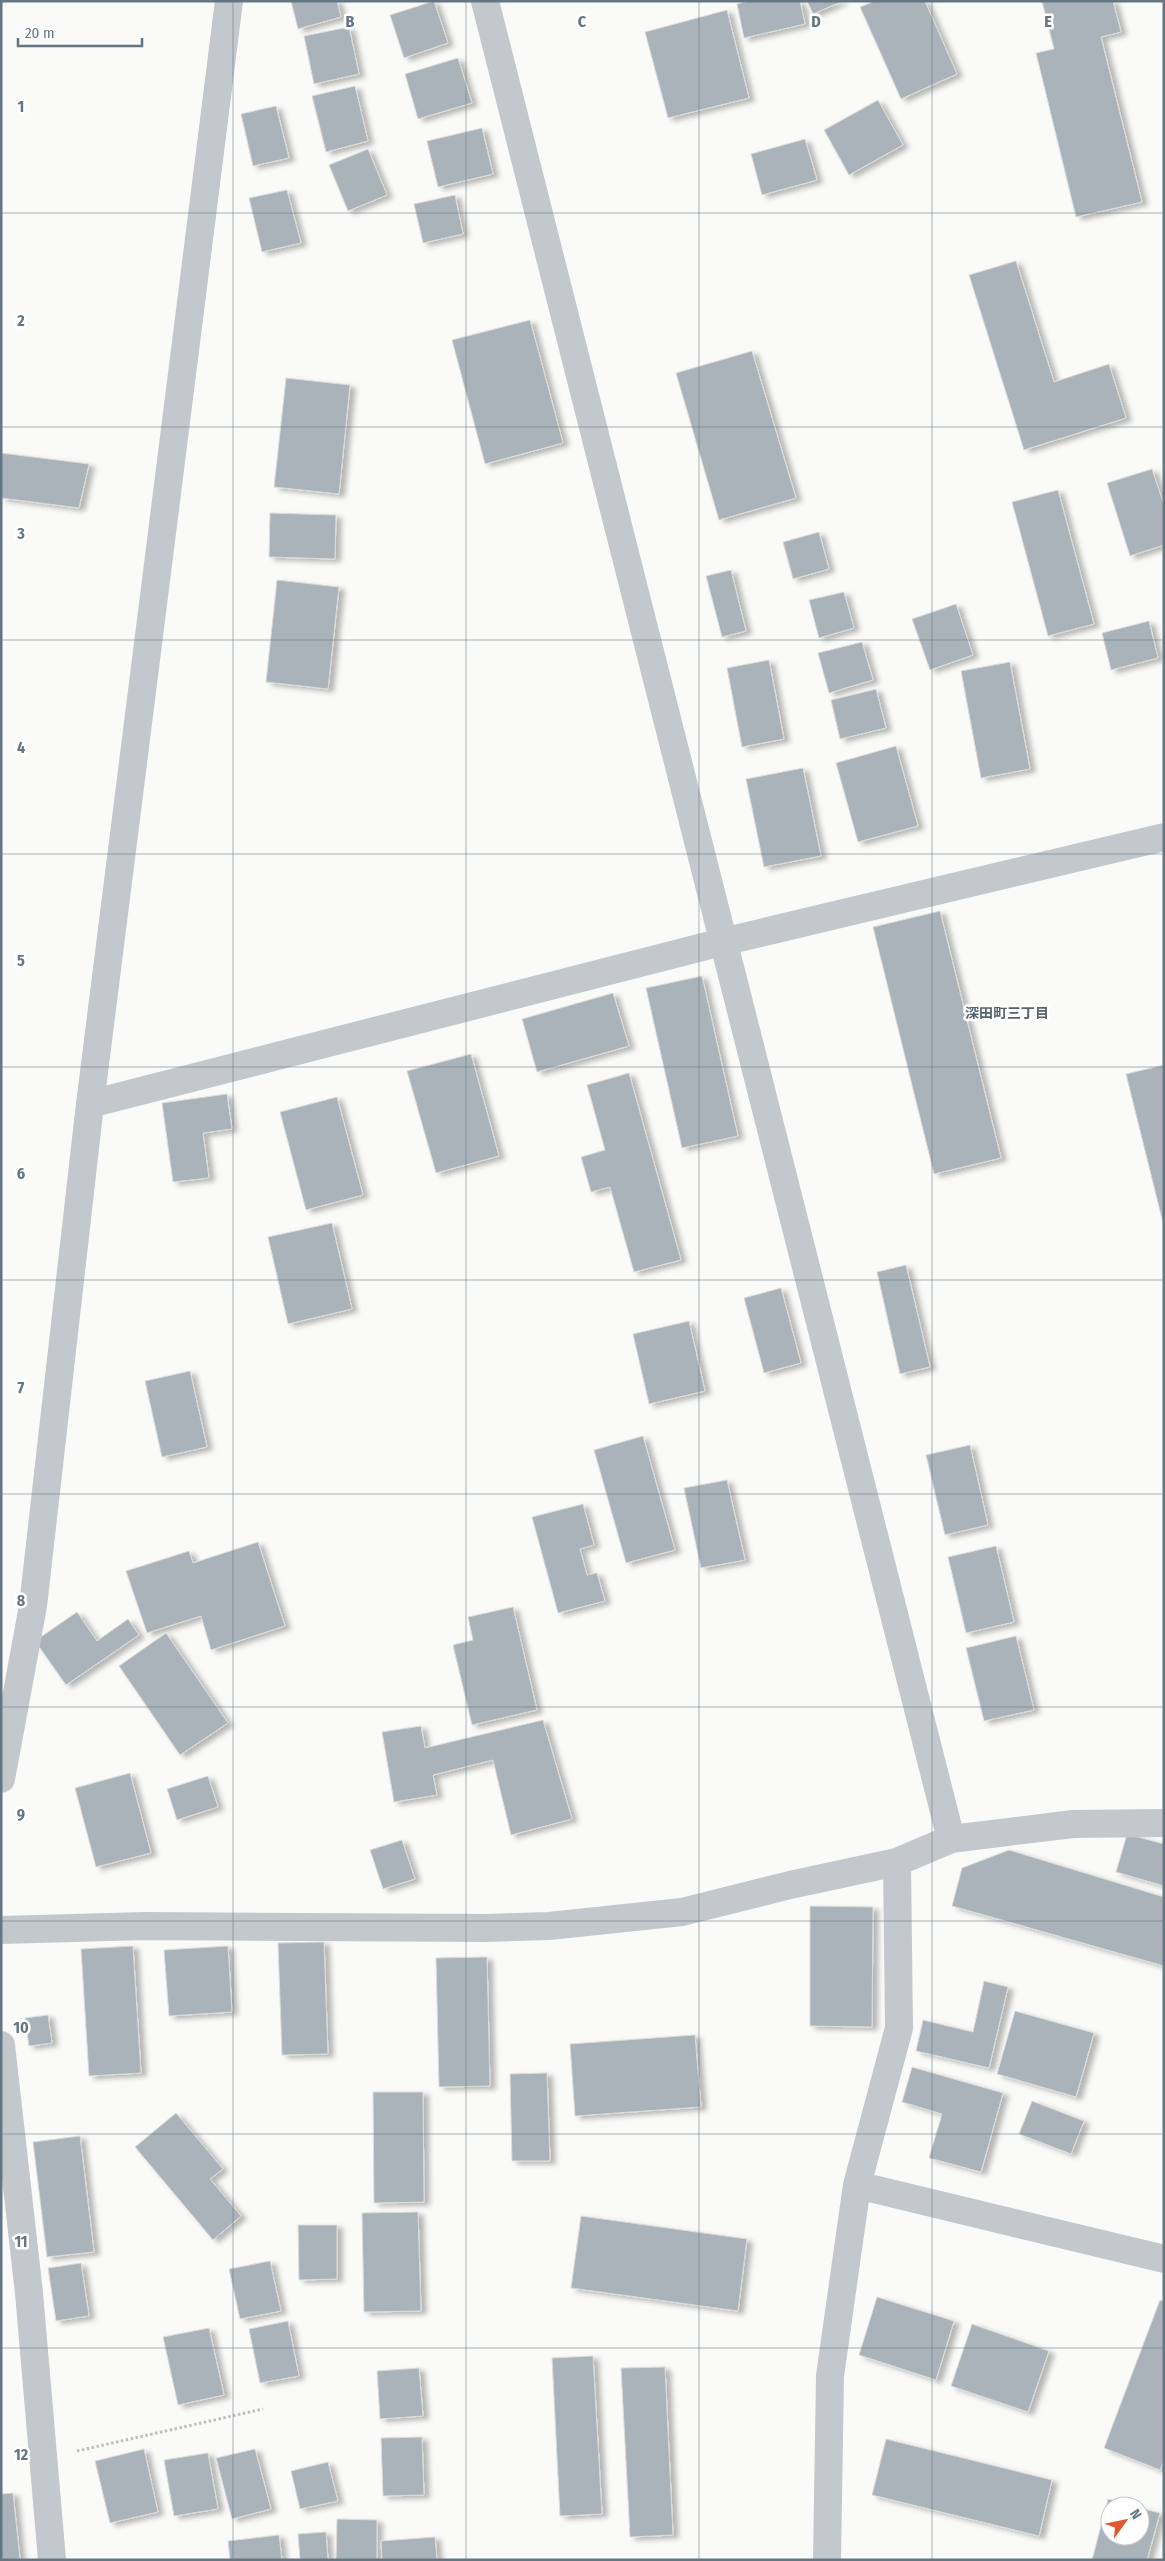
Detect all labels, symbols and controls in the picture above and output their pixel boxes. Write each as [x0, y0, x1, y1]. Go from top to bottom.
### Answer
text: B [346, 12, 355, 31]
text: C [578, 12, 587, 31]
text: D [811, 12, 821, 31]
text: E [1044, 12, 1052, 31]
scale bar [18, 15, 141, 47]
text: 20 m [25, 24, 55, 42]
text: 1 [18, 97, 24, 116]
text: 2 [16, 311, 25, 330]
text: 3 [16, 524, 25, 543]
text: 4 [17, 738, 25, 757]
text: 5 [17, 951, 25, 970]
district label: 深田町三丁目 [965, 1005, 1049, 1022]
text: 6 [17, 1164, 25, 1183]
text: 7 [18, 1378, 25, 1397]
text: 8 [17, 1591, 26, 1610]
text: 9 [17, 1805, 25, 1824]
text: 10 [13, 2018, 29, 2037]
text: 11 [14, 2232, 28, 2251]
text: 12 [14, 2445, 29, 2464]
north arrow [1100, 2496, 1150, 2546]
text: N [1126, 2506, 1145, 2522]

